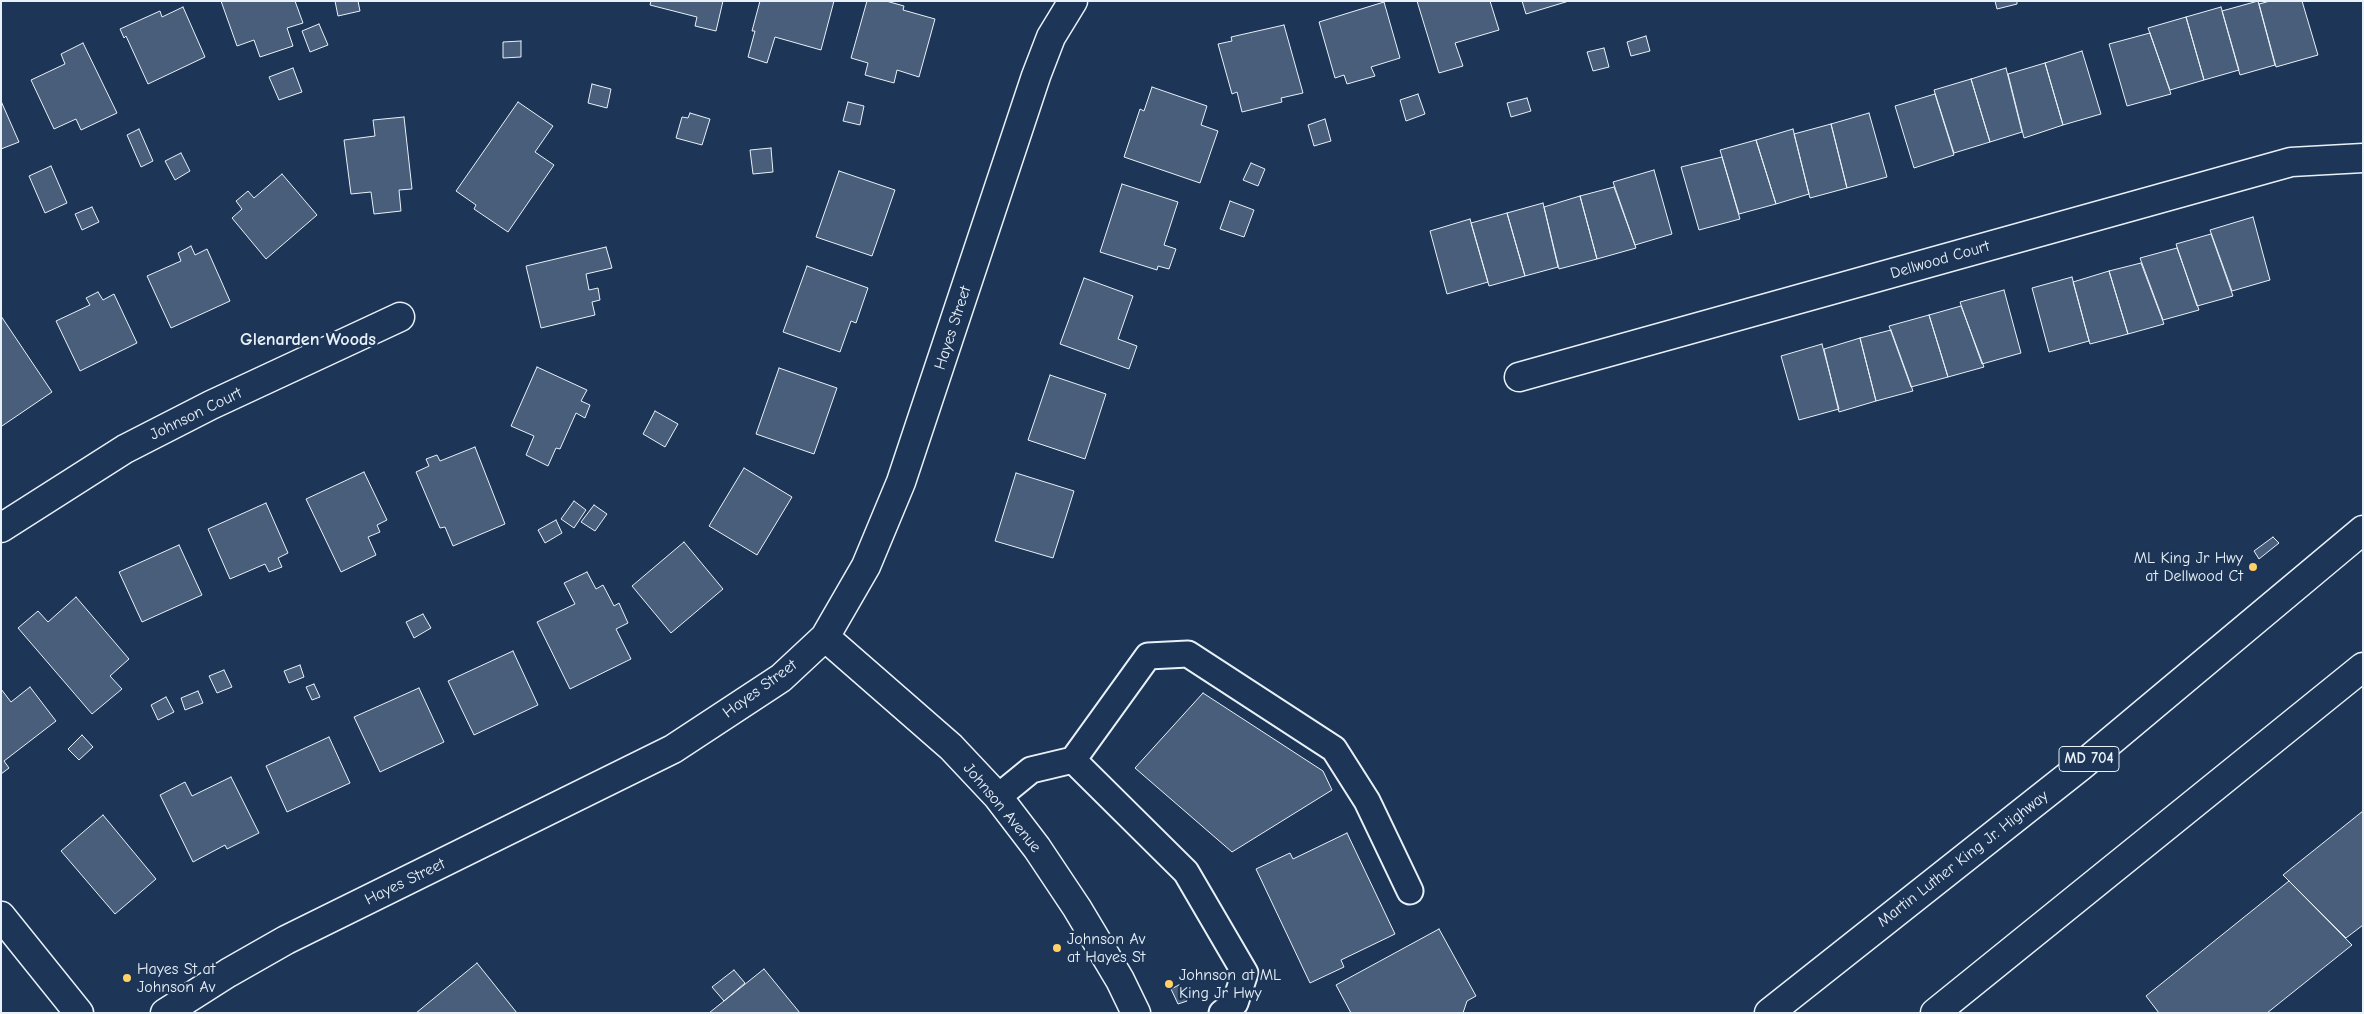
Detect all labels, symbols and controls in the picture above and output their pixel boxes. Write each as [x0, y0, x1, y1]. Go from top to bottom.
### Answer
street label: Dellwood Court [1888, 237, 1992, 283]
street label: Hayes Street [930, 284, 976, 372]
district label: Glenarden Woods [240, 329, 376, 351]
street label: Johnson Court [147, 383, 245, 445]
place label: ML King Jr Hwy at Dellwood Ct [2134, 548, 2243, 586]
marker: ML King Jr Hwy at Dellwood Ct [2247, 561, 2259, 573]
street label: Hayes Street [719, 656, 801, 722]
road number: MD 704 [2059, 746, 2119, 772]
street label: Johnson Avenue [959, 759, 1045, 857]
street label: Martin Luther King Jr. Highway [1874, 786, 2052, 932]
street label: Hayes Street [362, 854, 448, 910]
place label: Johnson Av at Hayes St [1067, 929, 1145, 967]
marker: Johnson Av at Hayes St [1051, 942, 1063, 954]
place label: Hayes St at Johnson Av [137, 959, 215, 997]
place label: Johnson at ML King Jr Hwy [1179, 965, 1281, 1003]
marker: Hayes St at Johnson Av [121, 972, 133, 984]
marker: Johnson at ML King Jr Hwy [1163, 978, 1175, 990]

